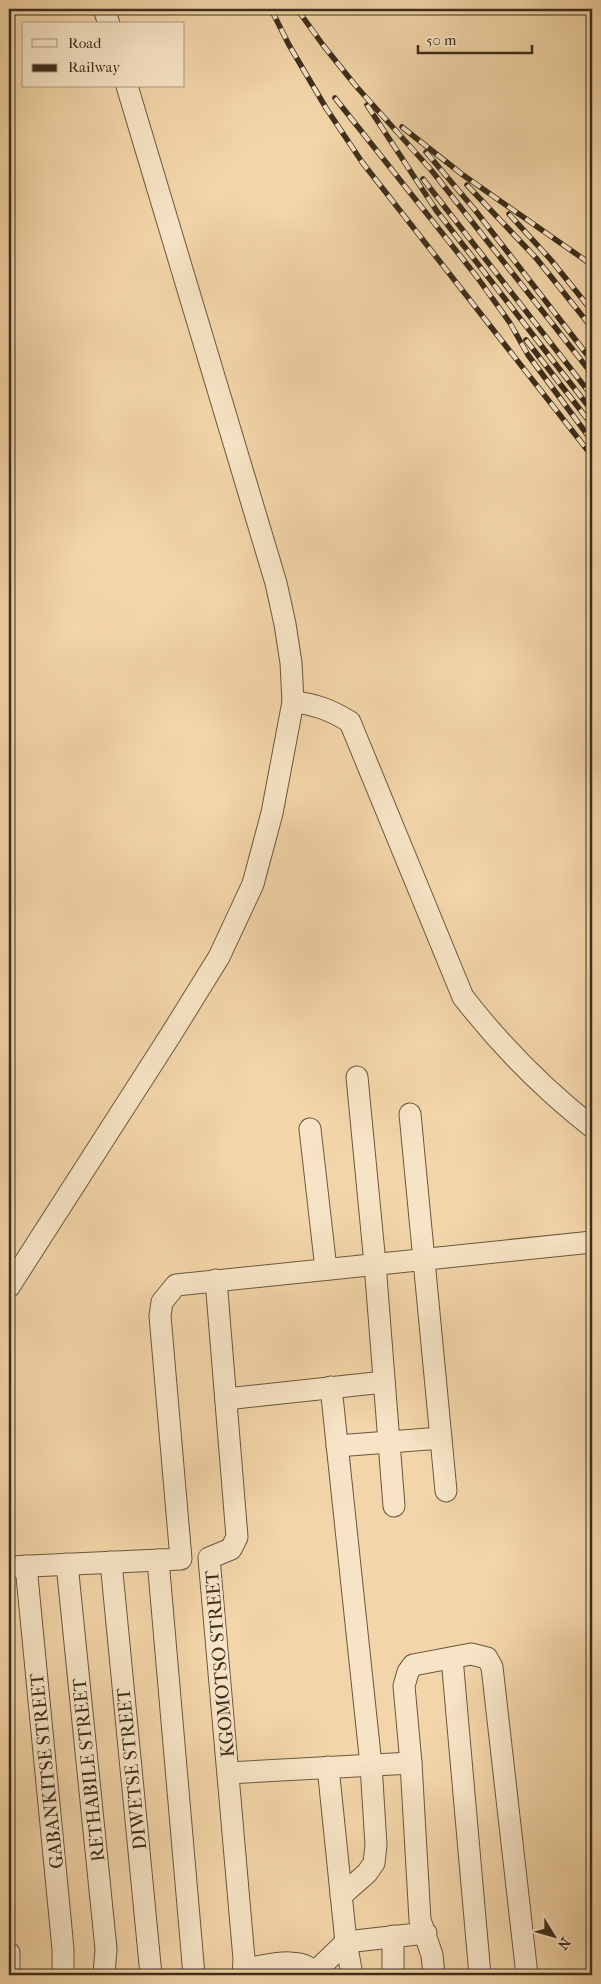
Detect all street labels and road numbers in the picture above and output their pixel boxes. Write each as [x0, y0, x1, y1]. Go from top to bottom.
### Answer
street label: KGOMOTSO STREET [201, 1569, 239, 1758]
street label: GABANKITSE STREET [26, 1672, 68, 1870]
street label: RETHABILE STREET [68, 1677, 110, 1863]
street label: DIWETSE STREET [113, 1687, 151, 1851]

